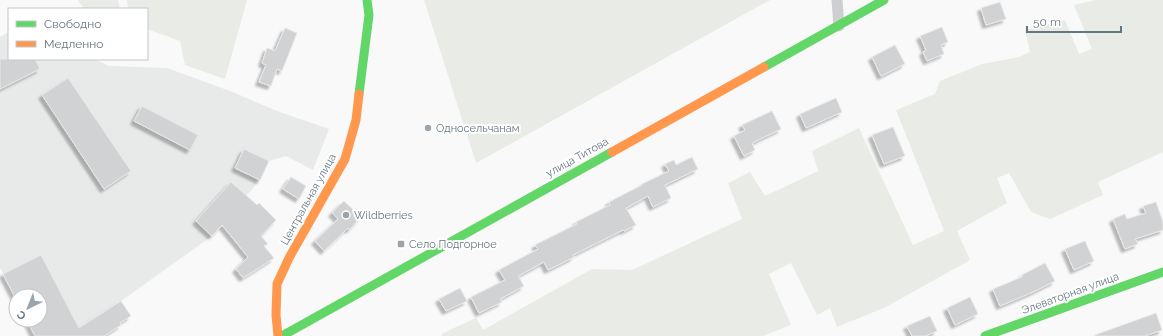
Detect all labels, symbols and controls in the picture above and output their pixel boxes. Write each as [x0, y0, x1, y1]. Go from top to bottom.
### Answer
legend [8, 8, 148, 60]
scale bar [1027, 8, 1121, 34]
text: 50 m [1033, 15, 1061, 29]
text: Свободно [44, 17, 101, 31]
text: Медленно [44, 37, 103, 51]
place label: Односельчанам [436, 122, 519, 135]
marker: Односельчанам [423, 123, 433, 133]
street label: улица Титова [544, 135, 611, 180]
street label: Центральная улица [278, 151, 339, 247]
place label: Wildberries [354, 209, 413, 222]
marker: Wildberries [341, 210, 351, 220]
place label: Село Подгорное [409, 238, 497, 251]
marker: Село Подгорное [396, 239, 406, 249]
street label: Элеваторная улица [1020, 270, 1121, 317]
north arrow [8, 288, 48, 328]
text: С [14, 307, 29, 322]

